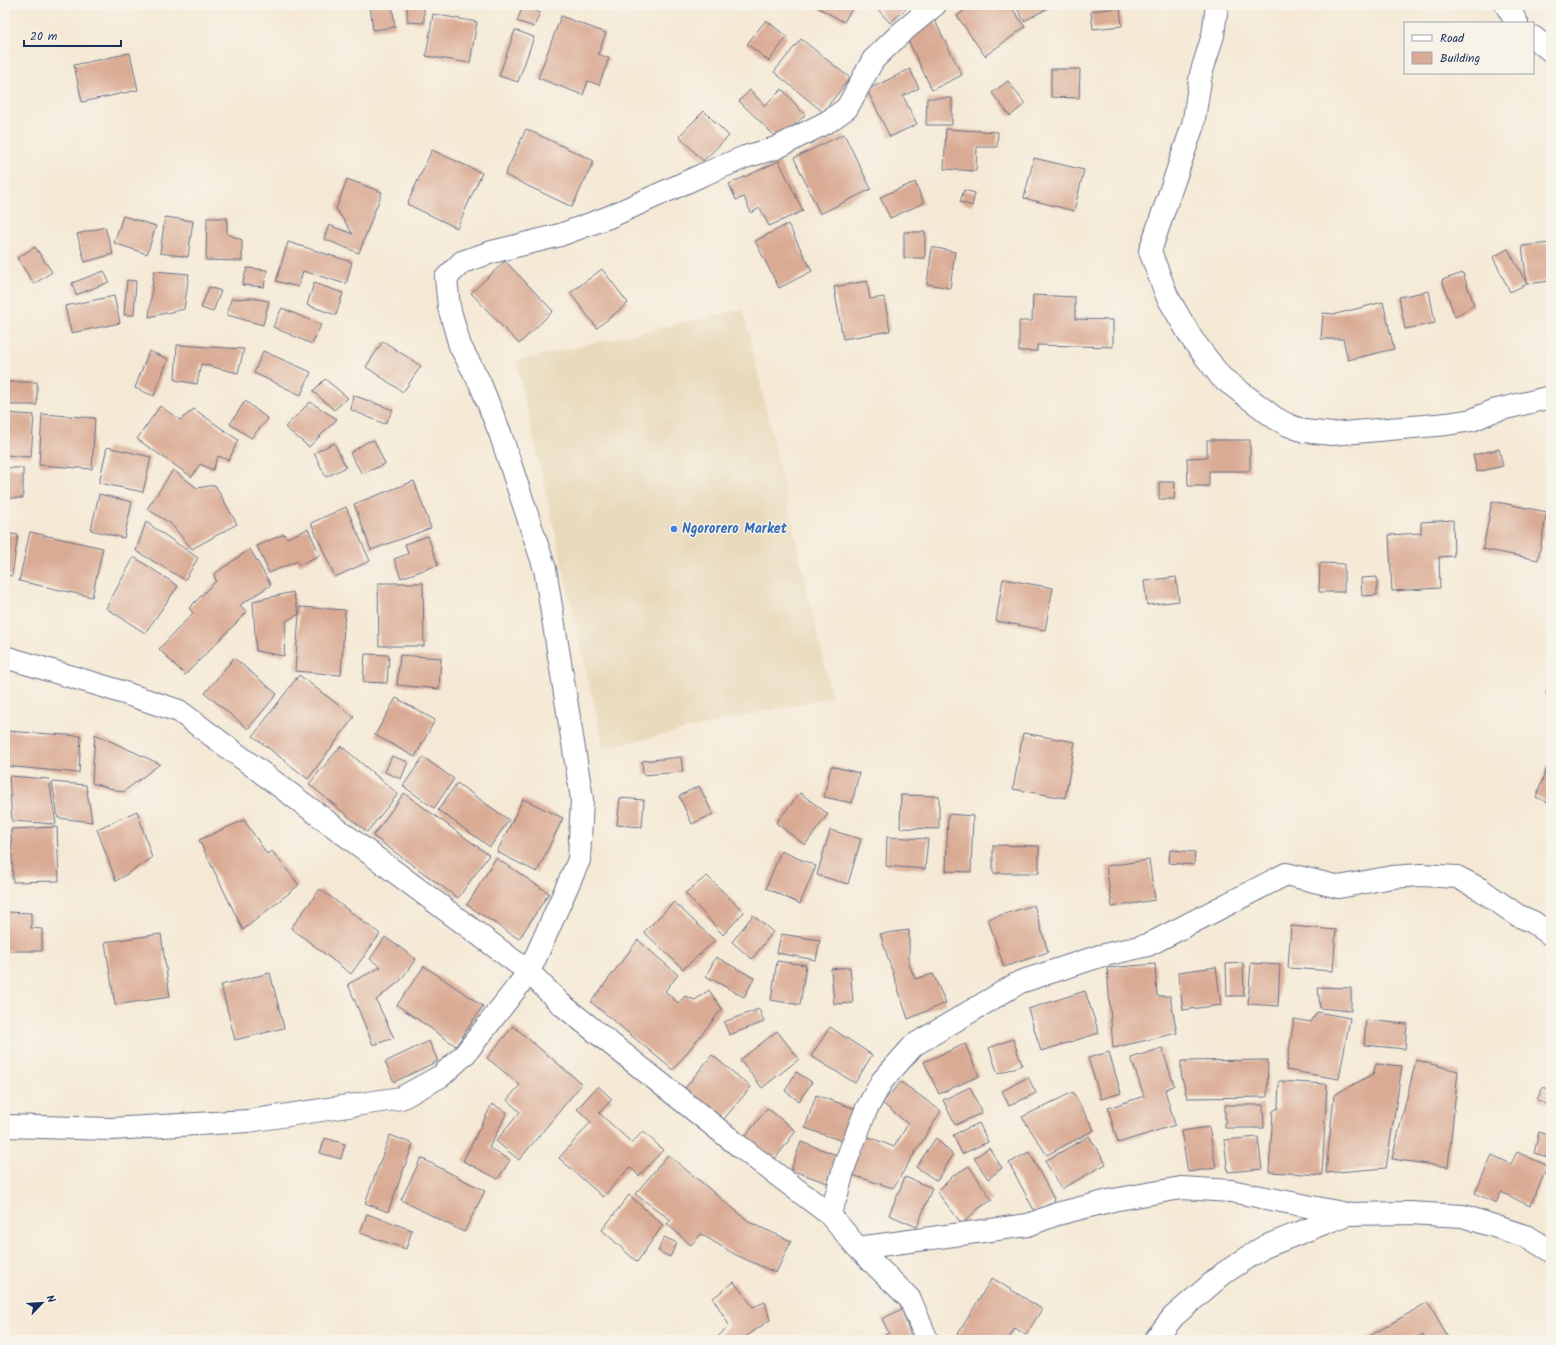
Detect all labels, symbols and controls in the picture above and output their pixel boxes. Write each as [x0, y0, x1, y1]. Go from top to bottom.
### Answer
scale bar [24, 22, 121, 48]
legend [1404, 22, 1534, 74]
text: 20 m [30, 27, 58, 46]
text: Road [1440, 29, 1465, 48]
text: Building [1440, 49, 1480, 68]
place label: Ngororero Market [682, 518, 788, 540]
marker: Ngororero Market [669, 524, 679, 534]
north arrow [22, 1283, 62, 1323]
text: N [41, 1292, 60, 1306]

